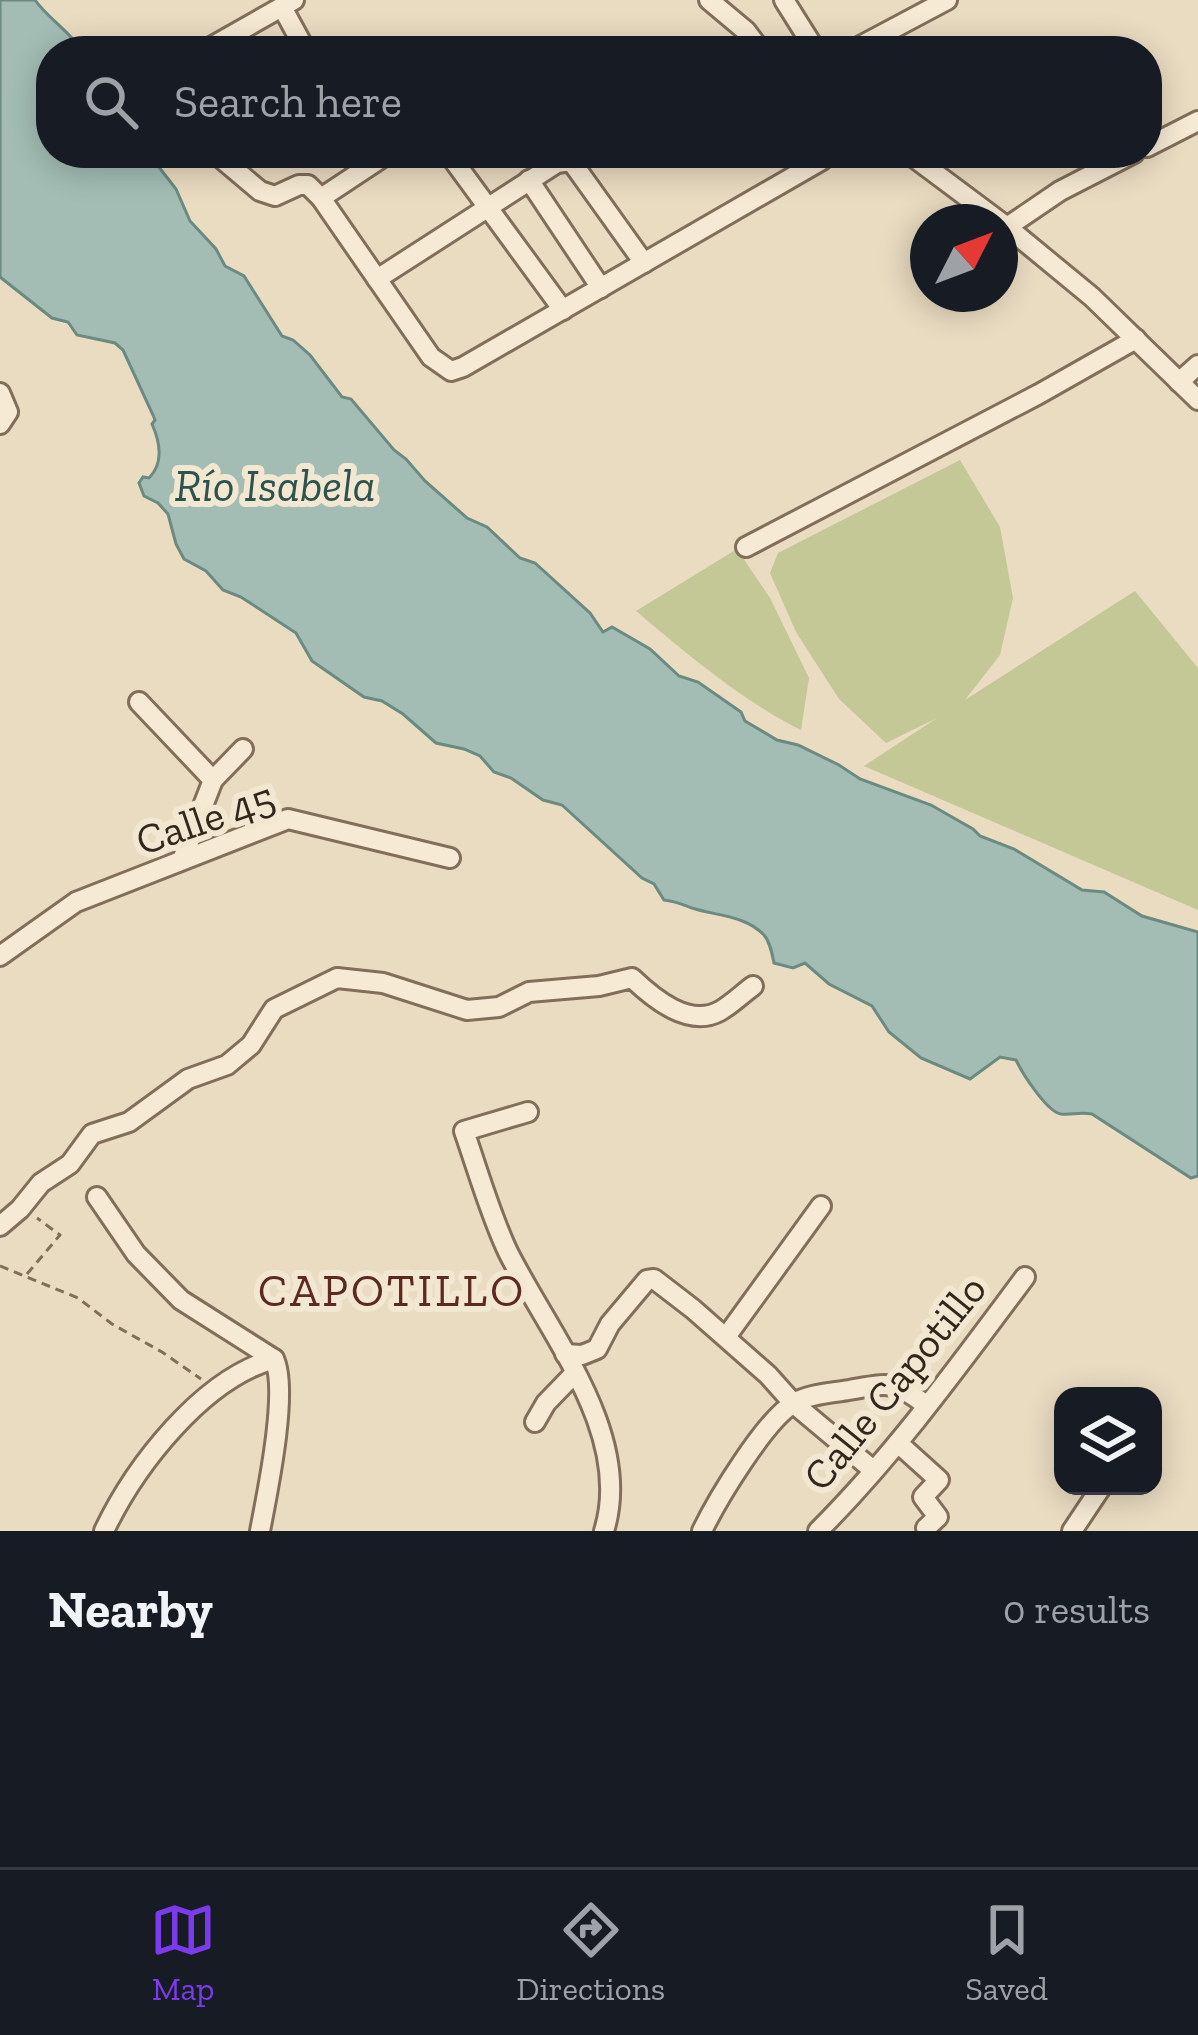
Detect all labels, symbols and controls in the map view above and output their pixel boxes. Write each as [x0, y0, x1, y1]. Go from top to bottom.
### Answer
search box [36, 36, 1162, 168]
icon: search [78, 69, 144, 135]
text: Search here [174, 75, 402, 129]
north arrow [910, 204, 1018, 312]
water label: Río Isabela [174, 459, 376, 513]
street label: Calle 45 [129, 771, 281, 866]
district label: CAPOTILLO [258, 1264, 526, 1318]
street label: Calle Capotillo [792, 1264, 997, 1500]
map controls [1054, 1387, 1162, 1495]
button: layers [1054, 1387, 1162, 1495]
text: Nearby [48, 1579, 213, 1640]
text: 0 results [1003, 1586, 1150, 1633]
tab: Map [150, 1897, 216, 2008]
tab: Directions [516, 1897, 665, 2008]
tab: Saved [965, 1897, 1048, 2008]

